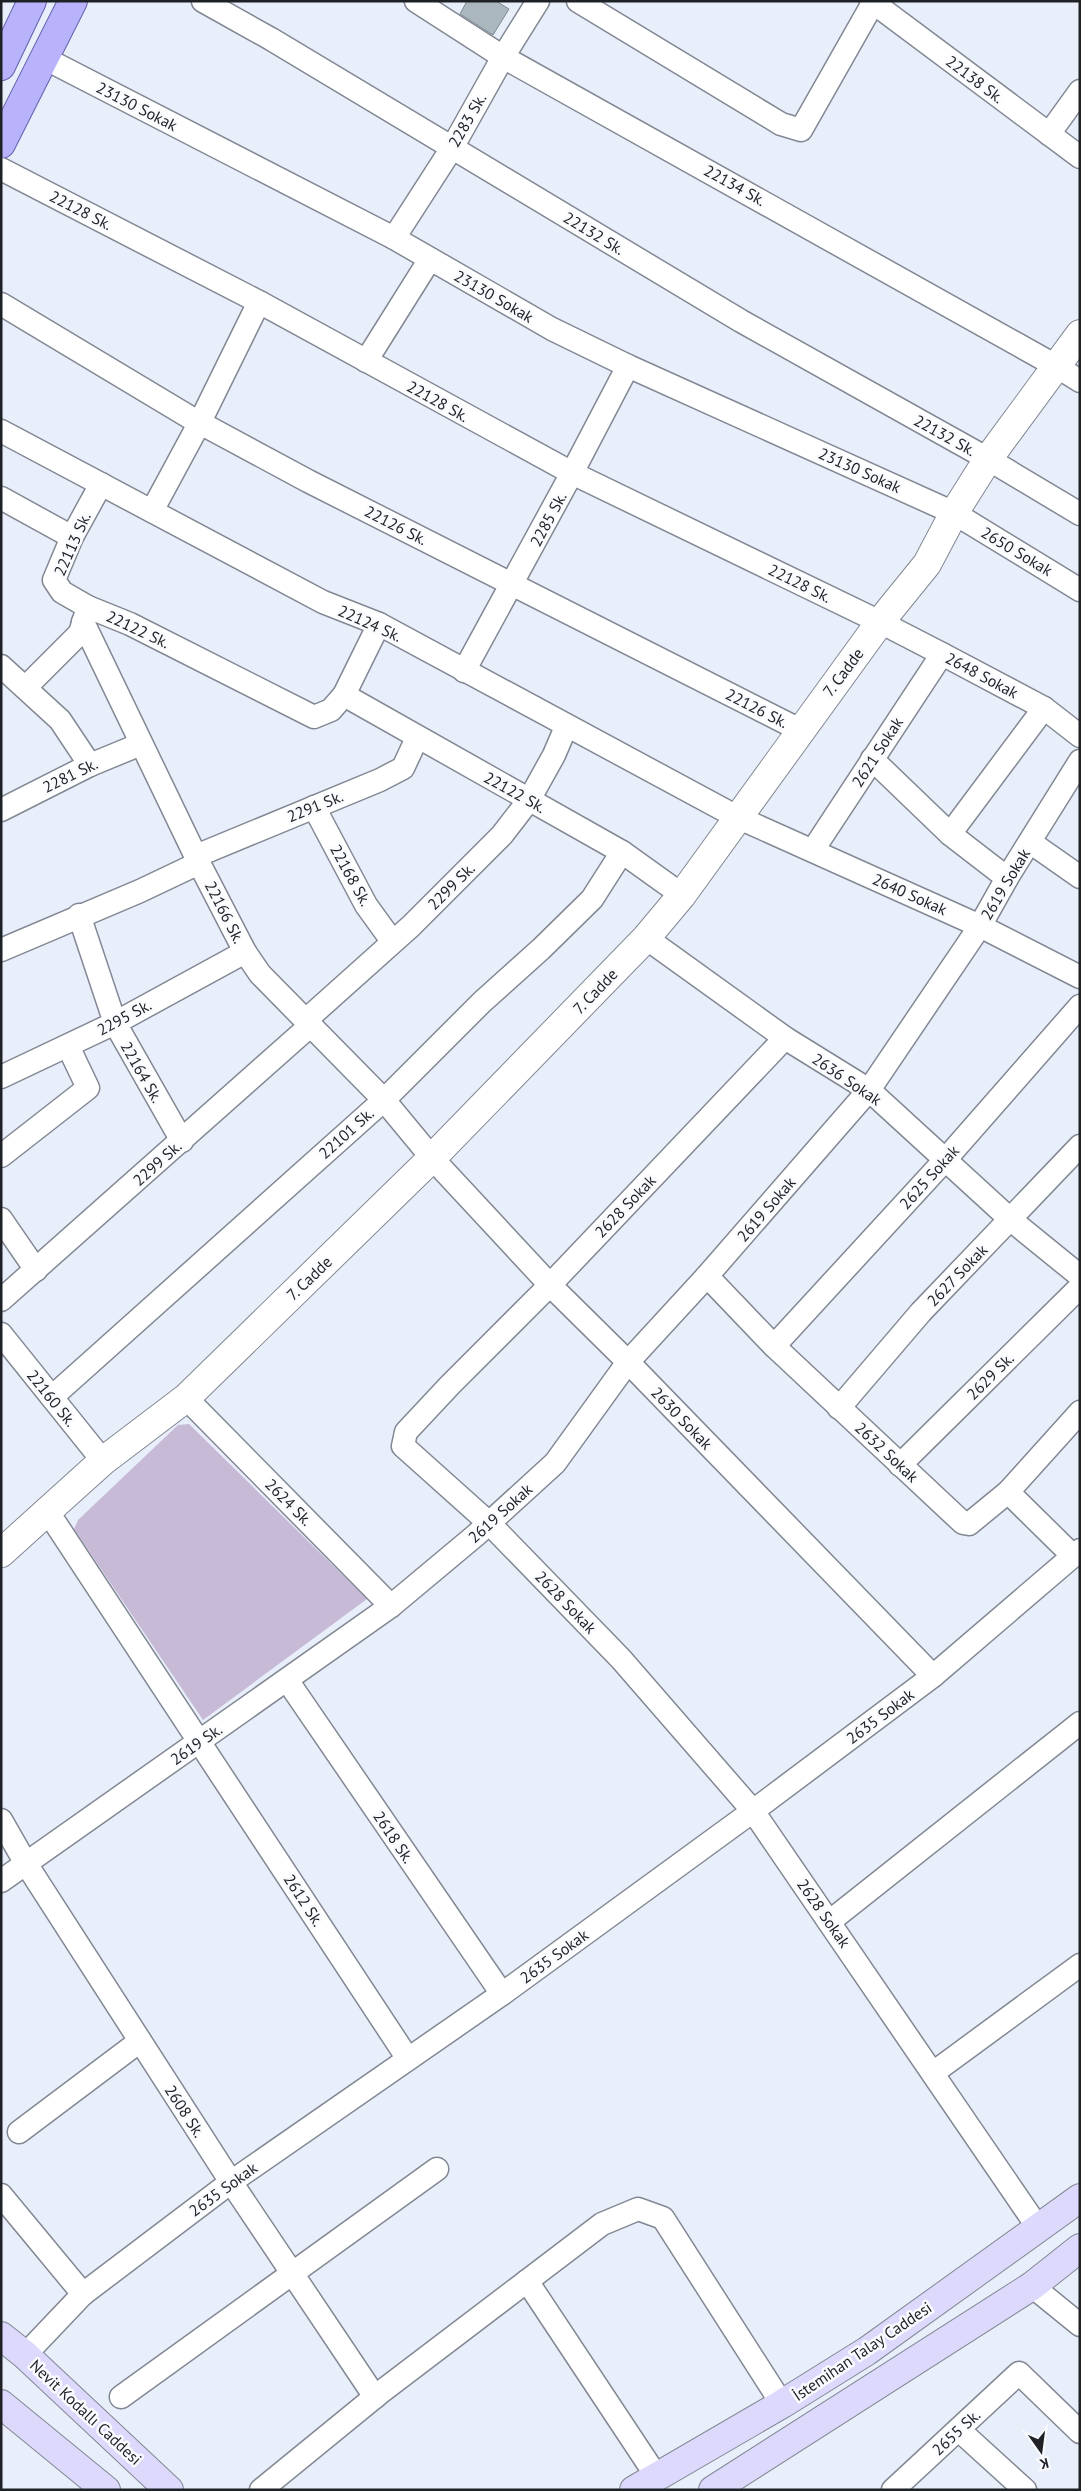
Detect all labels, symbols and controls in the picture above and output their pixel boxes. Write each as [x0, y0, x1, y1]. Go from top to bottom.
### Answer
street label: 22138 Sk. [942, 51, 1008, 107]
street label: 23130 Sokak [93, 77, 181, 135]
street label: 2283 Sk. [444, 90, 490, 150]
street label: 22134 Sk. [701, 160, 769, 210]
street label: 22128 Sk. [46, 186, 116, 234]
street label: 22132 Sk. [560, 207, 628, 259]
street label: 23130 Sokak [451, 265, 537, 327]
street label: 22128 Sk. [404, 376, 472, 426]
street label: 22132 Sk. [911, 410, 979, 460]
street label: 23130 Sokak [816, 443, 905, 497]
street label: 2285 Sk. [525, 488, 571, 550]
street label: 22126 Sk. [361, 501, 431, 549]
street label: 22113 Sk. [49, 509, 95, 579]
street label: 2650 Sokak [978, 522, 1057, 580]
street label: 22128 Sk. [765, 559, 835, 607]
street label: 22124 Sk. [335, 600, 405, 646]
street label: 22122 Sk. [103, 606, 173, 652]
street label: 7. Cadde [818, 644, 868, 700]
street label: 2648 Sokak [942, 648, 1022, 703]
street label: 22126 Sk. [722, 684, 792, 732]
street label: 2621 Sokak [847, 713, 907, 791]
street label: 2281 Sk. [39, 753, 101, 797]
street label: 22122 Sk. [481, 767, 549, 817]
street label: 2291 Sk. [284, 786, 346, 826]
street label: 22168 Sk. [326, 841, 376, 909]
street label: 2619 Sokak [976, 844, 1034, 923]
street label: 2299 Sk. [423, 858, 479, 914]
street label: 2640 Sokak [870, 869, 951, 919]
street label: 22166 Sk. [201, 877, 249, 947]
street label: 7. Cadde [569, 964, 621, 1018]
street label: 2295 Sk. [93, 994, 155, 1040]
street label: 22164 Sk. [116, 1038, 168, 1106]
street label: 2636 Sokak [808, 1048, 886, 1110]
street label: 22101 Sk. [314, 1103, 378, 1163]
street label: 2299 Sk. [128, 1136, 186, 1190]
street label: 2625 Sokak [895, 1141, 963, 1213]
street label: 2628 Sokak [590, 1170, 660, 1242]
street label: 2619 Sokak [732, 1172, 800, 1246]
street label: 2627 Sokak [922, 1240, 992, 1310]
street label: 7. Cadde [282, 1252, 336, 1304]
street label: 2629 Sk. [962, 1348, 1018, 1404]
street label: 22160 Sk. [23, 1365, 81, 1431]
street label: 2630 Sokak [647, 1382, 717, 1454]
street label: 2632 Sokak [851, 1418, 923, 1487]
street label: 2624 Sk. [261, 1474, 317, 1530]
street label: 2619 Sokak [464, 1479, 536, 1547]
street label: 2628 Sokak [531, 1566, 601, 1638]
street label: 2635 Sokak [842, 1684, 918, 1748]
street label: 2619 Sk. [166, 1719, 226, 1769]
street label: 2618 Sk. [369, 1807, 419, 1867]
street label: 2612 Sk. [280, 1870, 328, 1930]
street label: 2628 Sokak [793, 1875, 855, 1952]
street label: 2635 Sokak [516, 1924, 592, 1987]
street label: 2608 Sk. [161, 2081, 209, 2141]
street label: 2635 Sokak [185, 2157, 261, 2220]
street label: İstemihan Talay Caddesi [789, 2297, 935, 2405]
street label: Nevit Kodallı Caddesi [26, 2355, 146, 2469]
street label: 2655 Sk. [928, 2405, 984, 2459]
north arrow [1016, 2426, 1066, 2476]
text: K [1037, 2454, 1051, 2473]

